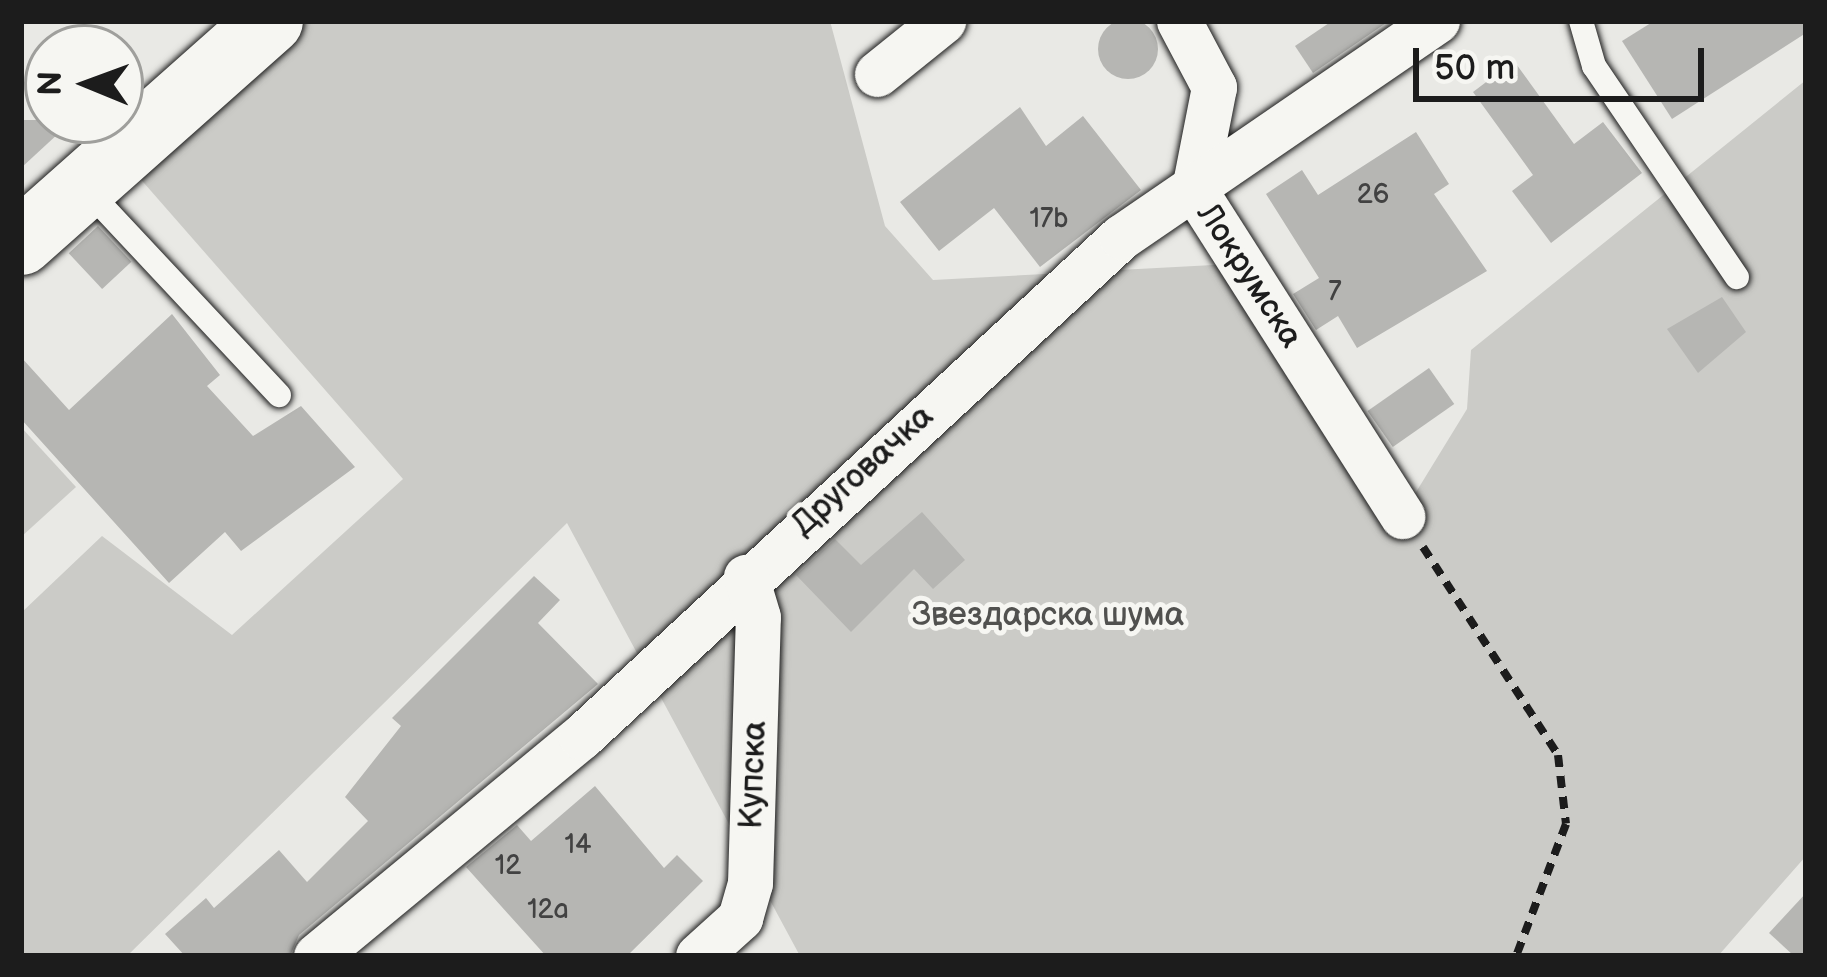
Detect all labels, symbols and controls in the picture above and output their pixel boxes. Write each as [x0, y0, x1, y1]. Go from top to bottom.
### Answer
north arrow [24, 24, 144, 144]
scale bar [1419, 24, 1710, 98]
text: 50 m [1434, 47, 1515, 90]
text: N [31, 71, 71, 96]
house number: 26 [1357, 180, 1389, 212]
street label: Локрумска [1188, 196, 1310, 356]
house number: 17b [1030, 204, 1068, 236]
house number: 7 [1328, 277, 1342, 309]
street label: Друговачка [784, 397, 942, 545]
park label: Звездарска шума [912, 596, 1184, 636]
street label: Купска [732, 720, 776, 830]
house number: 14 [565, 830, 591, 862]
house number: 12 [495, 851, 521, 883]
house number: 12a [527, 895, 569, 927]

